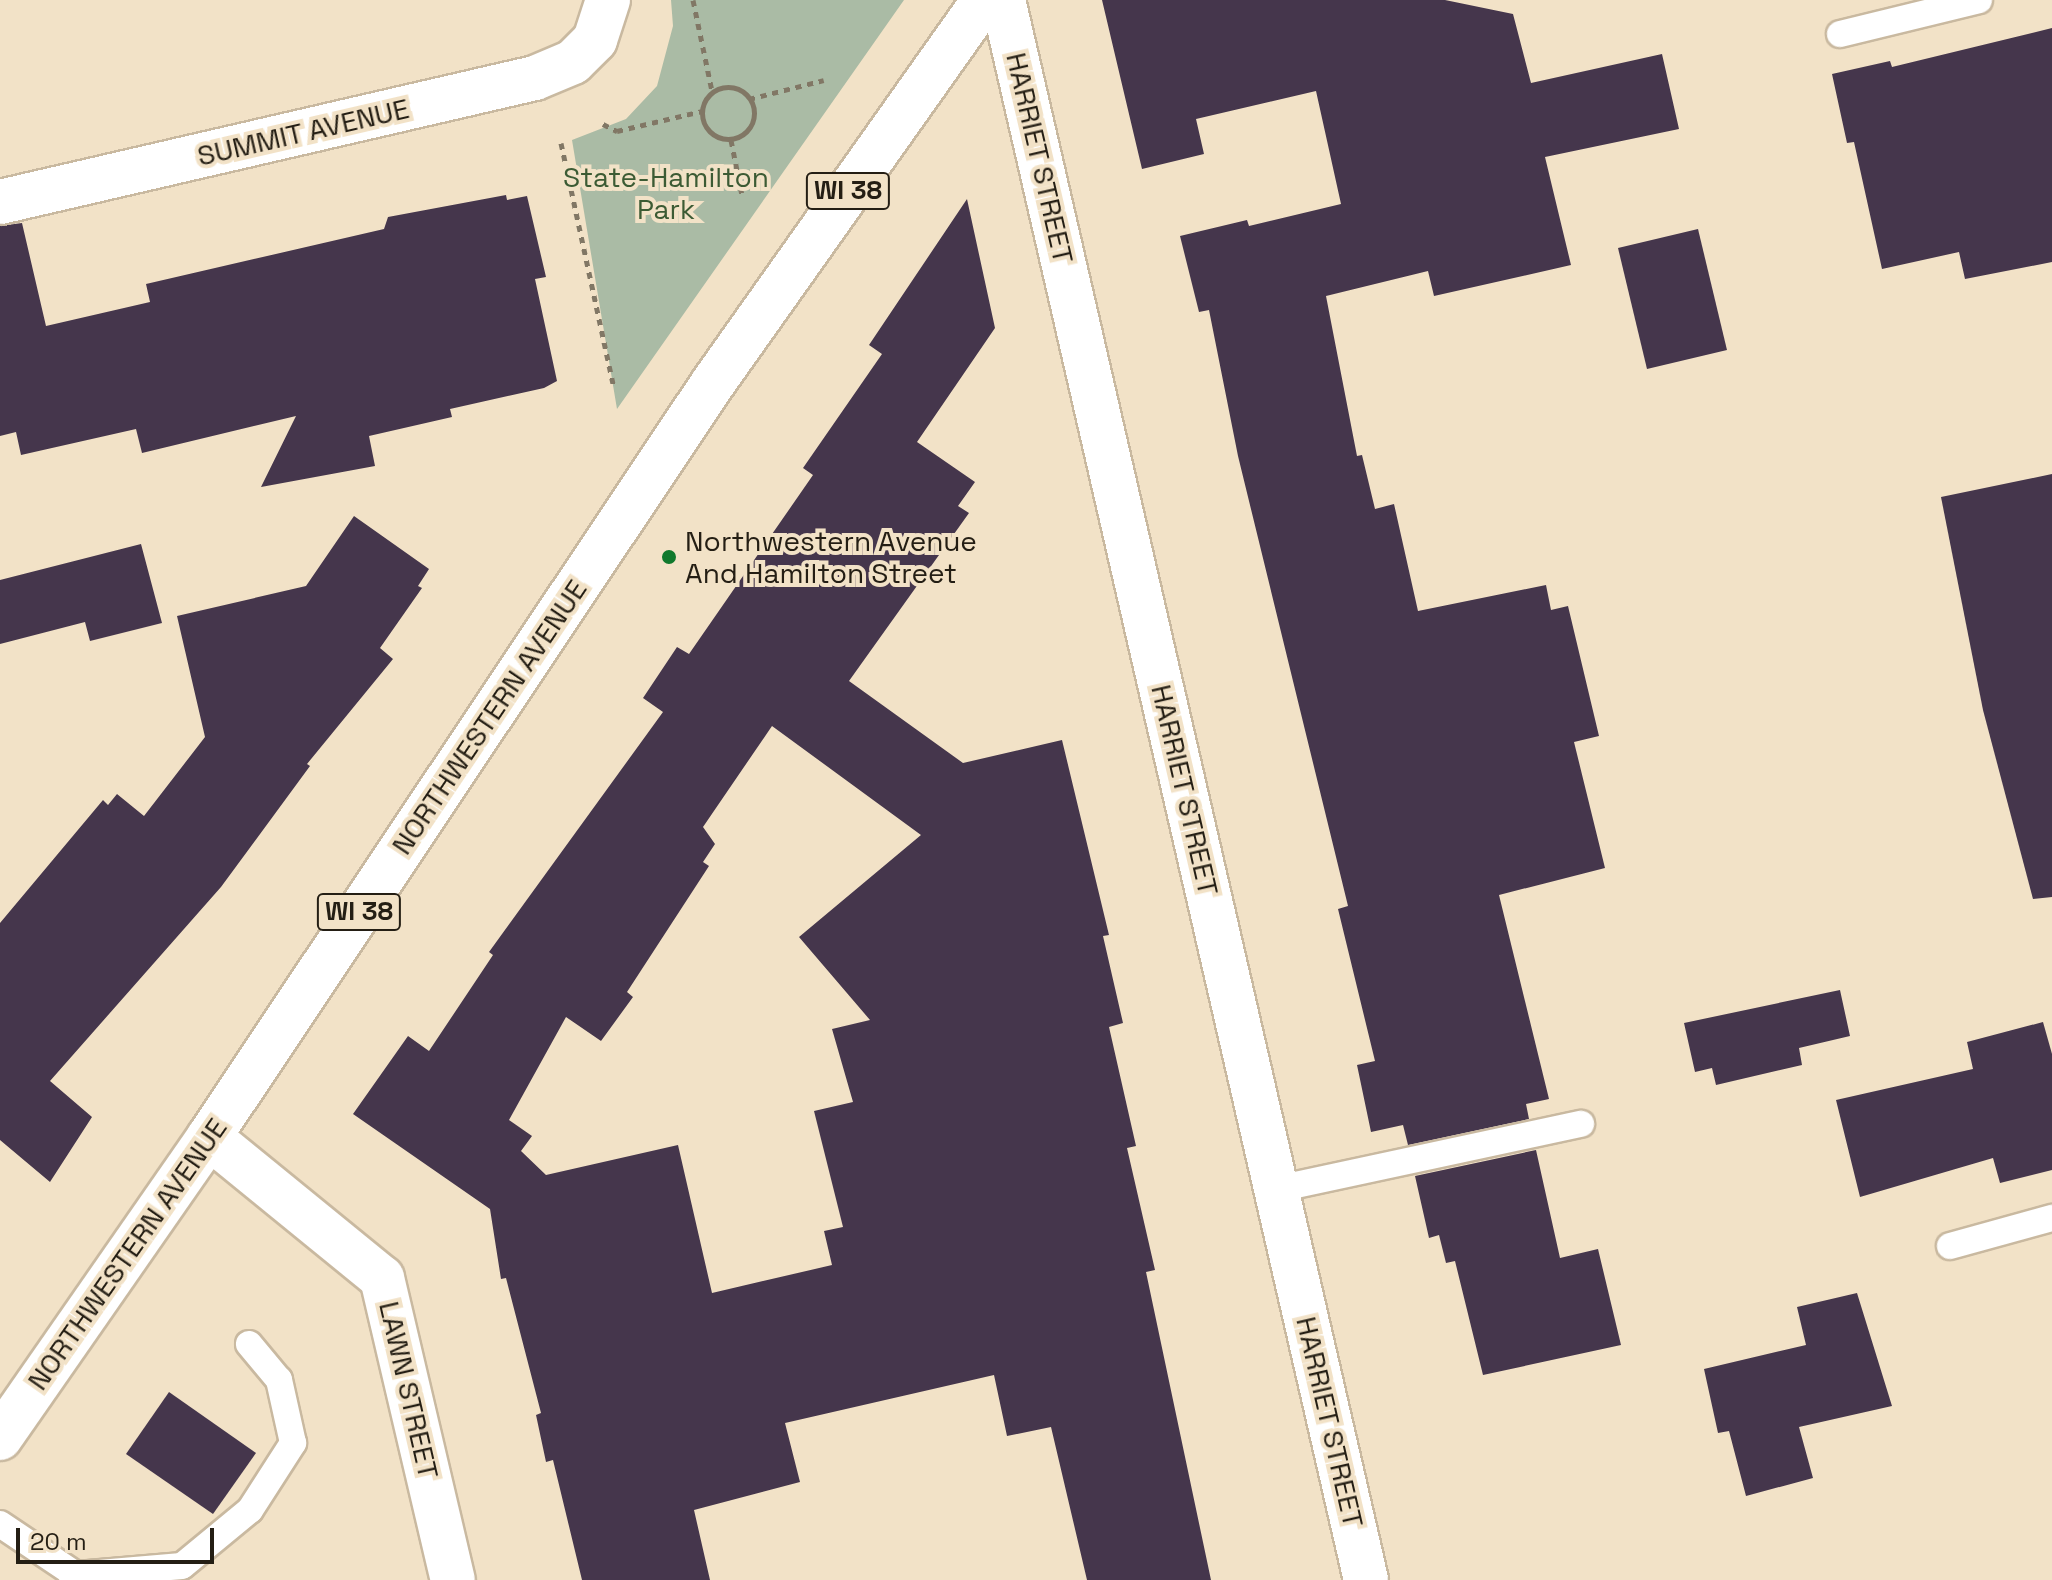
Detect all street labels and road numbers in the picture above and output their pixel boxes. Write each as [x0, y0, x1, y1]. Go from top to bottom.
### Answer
street label: HARRIET STREET [999, 49, 1081, 267]
street label: SUMMIT AVENUE [193, 91, 413, 173]
road number: WI 38 [804, 169, 892, 213]
street label: NORTHWESTERN AVENUE [384, 573, 594, 861]
street label: HARRIET STREET [1144, 681, 1226, 899]
road number: WI 38 [315, 890, 403, 934]
street label: NORTHWESTERN AVENUE [20, 1112, 234, 1396]
street label: LAWN STREET [372, 1298, 446, 1482]
street label: HARRIET STREET [1289, 1313, 1371, 1531]

